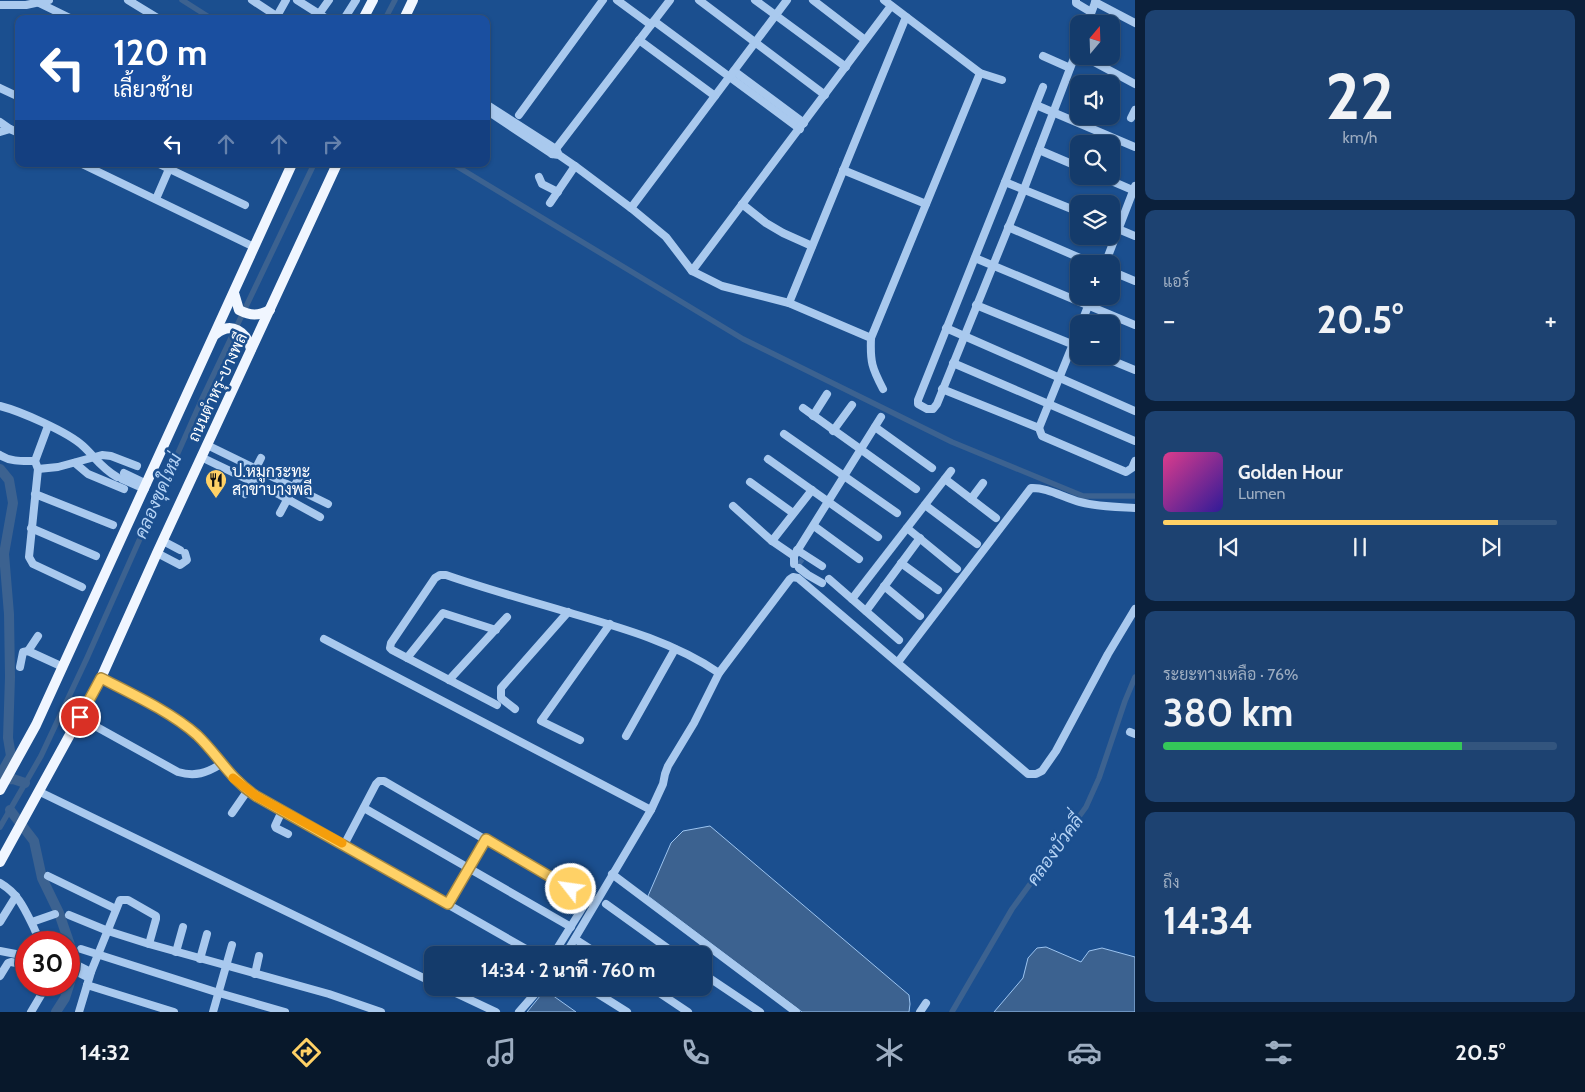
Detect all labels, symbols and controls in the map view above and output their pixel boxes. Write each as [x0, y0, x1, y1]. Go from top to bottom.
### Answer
north arrow [1070, 15, 1120, 65]
map controls [1070, 15, 1120, 365]
text: 120 m [113, 31, 207, 74]
icon: left [30, 35, 95, 100]
text: 22 [1326, 56, 1394, 135]
button: sound [1070, 75, 1120, 125]
text: เลี้ยวซ้าย [113, 76, 193, 103]
text: km/h [1342, 128, 1378, 147]
icon: left [159, 130, 187, 158]
icon: ahead [212, 130, 240, 158]
icon: ahead [265, 130, 293, 158]
icon: right [318, 130, 346, 158]
button: search [1070, 135, 1120, 185]
button: layers [1070, 195, 1120, 245]
button: + [1070, 255, 1120, 305]
text: แอร์ [1163, 272, 1189, 291]
text: 20.5° [1317, 296, 1403, 343]
text: − [1163, 303, 1175, 337]
text: + [1545, 303, 1557, 337]
button: − [1070, 315, 1120, 365]
street label: ถนนตำหรุ-บางพลี [182, 329, 253, 446]
water label: คลองขุดใหม่ [128, 448, 188, 542]
text: Golden Hour [1238, 461, 1343, 484]
place label: ป.หมูกระทะ สาขาบางพลี [232, 462, 312, 499]
restaurant icon: ป.หมูกระทะ สาขาบางพลี [204, 468, 228, 499]
text: Lumen [1238, 484, 1285, 503]
icon: previous [1215, 533, 1243, 561]
icon: pause [1346, 533, 1374, 561]
icon: next [1477, 533, 1505, 561]
text: ระยะทางเหลือ · 76% [1163, 665, 1298, 684]
text: 380 km [1163, 689, 1293, 736]
pin [59, 696, 101, 738]
icon: arrive [66, 703, 94, 731]
water label: คลองบัวคลี่ [1018, 806, 1089, 890]
position arrow [544, 862, 596, 914]
text: ถึง [1163, 873, 1180, 892]
text: 14:34 [1163, 897, 1253, 944]
speed limit sign: 30 [15, 931, 80, 996]
text: 14:34 · 2 นาที · 760 m [481, 959, 655, 982]
icon: directions [289, 1035, 324, 1070]
icon: music [484, 1035, 519, 1070]
icon: phone [678, 1035, 713, 1070]
icon: climate [872, 1035, 907, 1070]
icon: car [1067, 1035, 1102, 1070]
icon: filters [1261, 1035, 1296, 1070]
text: 14:32 [80, 1039, 130, 1066]
text: 20.5° [1455, 1039, 1505, 1066]

